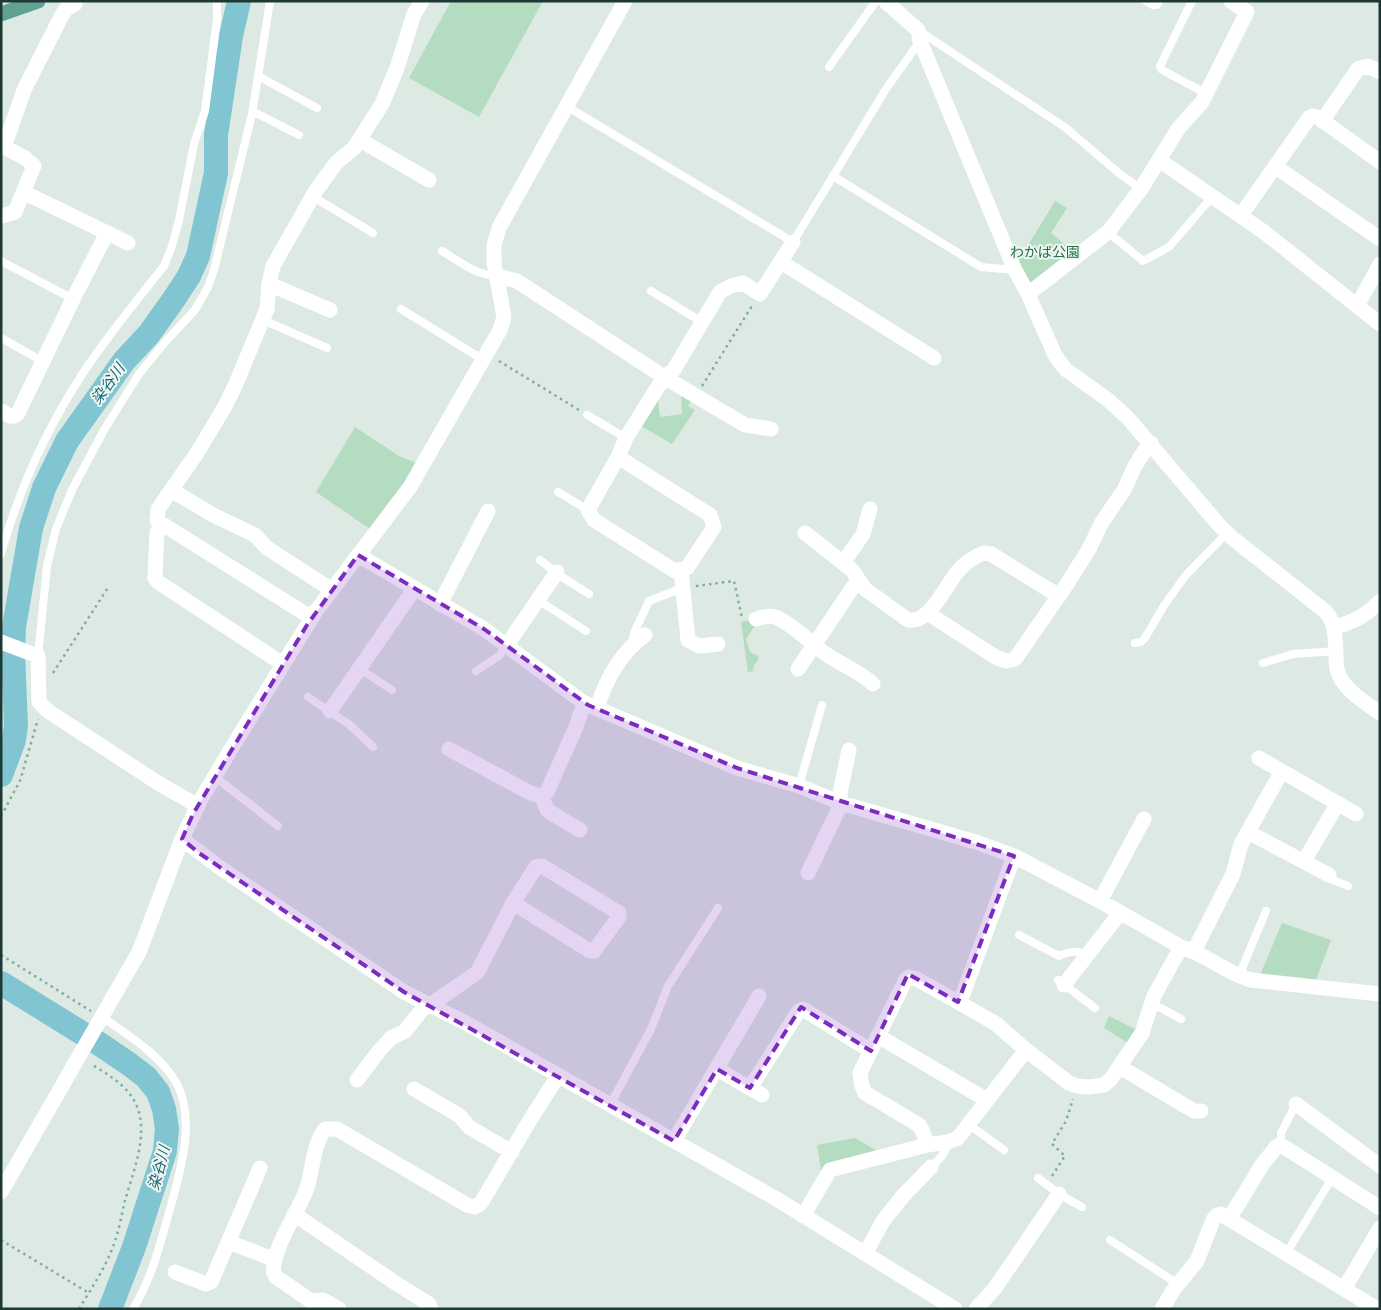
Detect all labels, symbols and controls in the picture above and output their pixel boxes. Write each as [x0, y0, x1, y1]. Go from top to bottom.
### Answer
park label: わかば公園 [1010, 244, 1080, 260]
water label: 染谷川 [87, 359, 130, 407]
water label: 染谷川 [144, 1142, 174, 1192]

